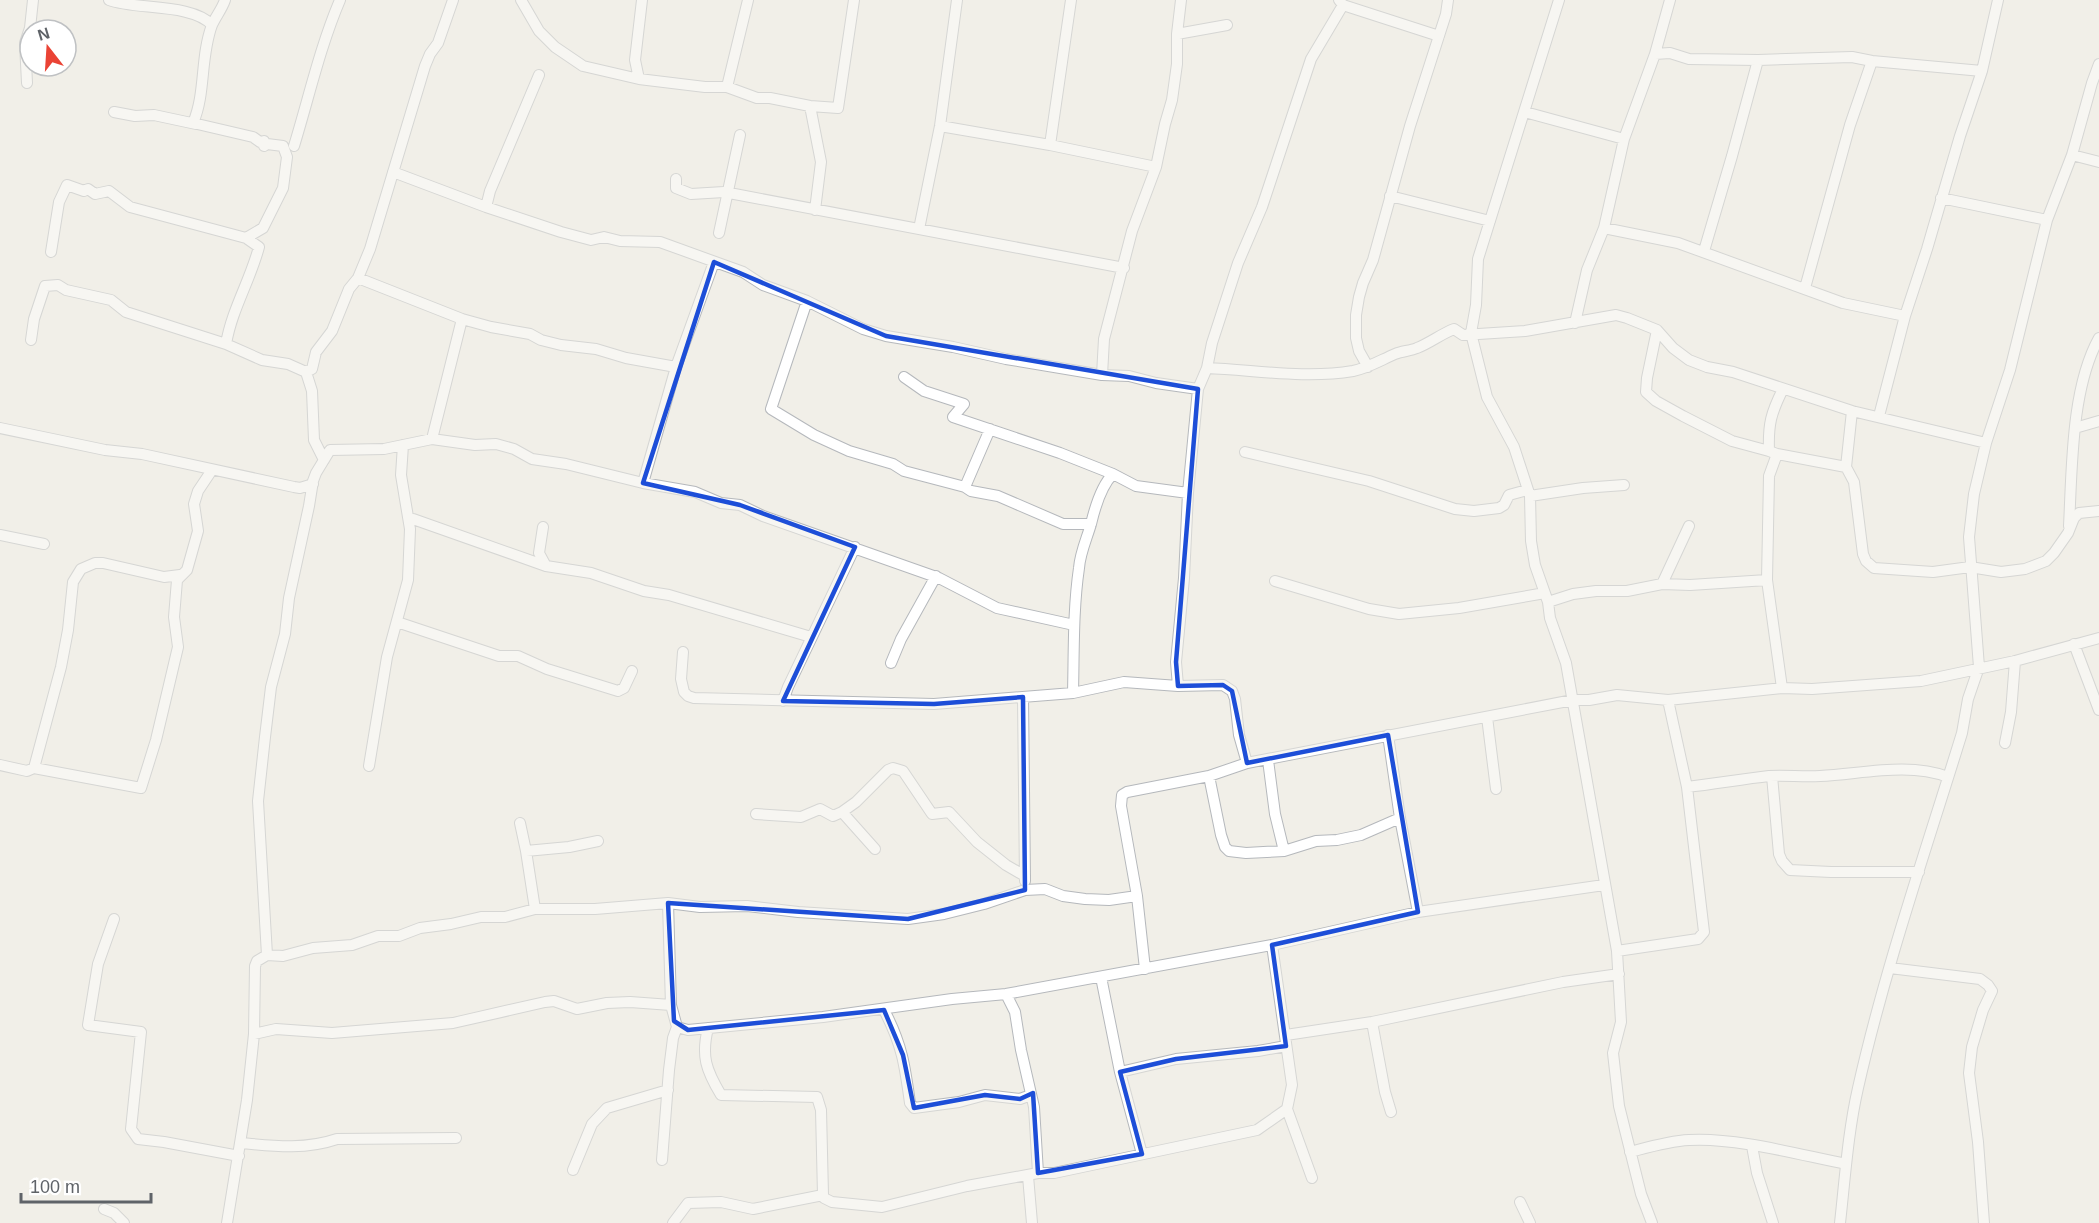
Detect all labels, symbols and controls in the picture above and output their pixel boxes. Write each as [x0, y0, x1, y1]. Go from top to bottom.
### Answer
north arrow [18, 18, 78, 78]
text: N [36, 24, 52, 44]
scale bar [21, 1166, 152, 1204]
text: 100 m [30, 1177, 80, 1197]

